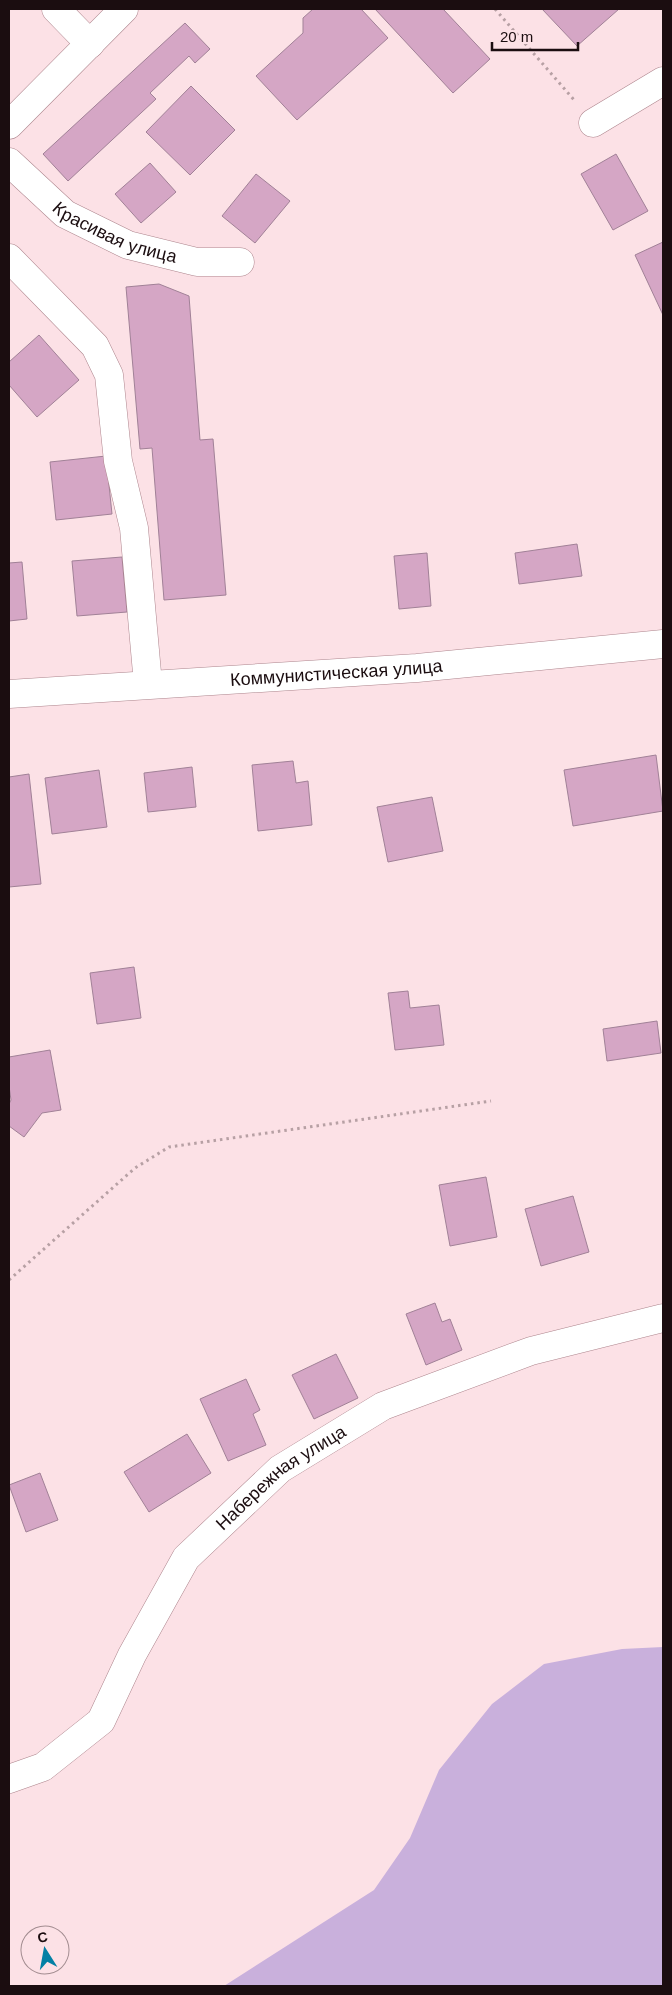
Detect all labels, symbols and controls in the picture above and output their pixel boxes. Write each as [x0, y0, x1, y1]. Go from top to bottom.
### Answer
scale bar [492, 20, 578, 52]
text: 20 m [500, 28, 533, 45]
street label: Красивая улица [49, 198, 180, 267]
street label: Коммунистическая улица [230, 655, 444, 690]
street label: Набережная улица [212, 1421, 350, 1534]
north arrow [20, 1925, 70, 1975]
text: С [36, 1928, 49, 1946]

